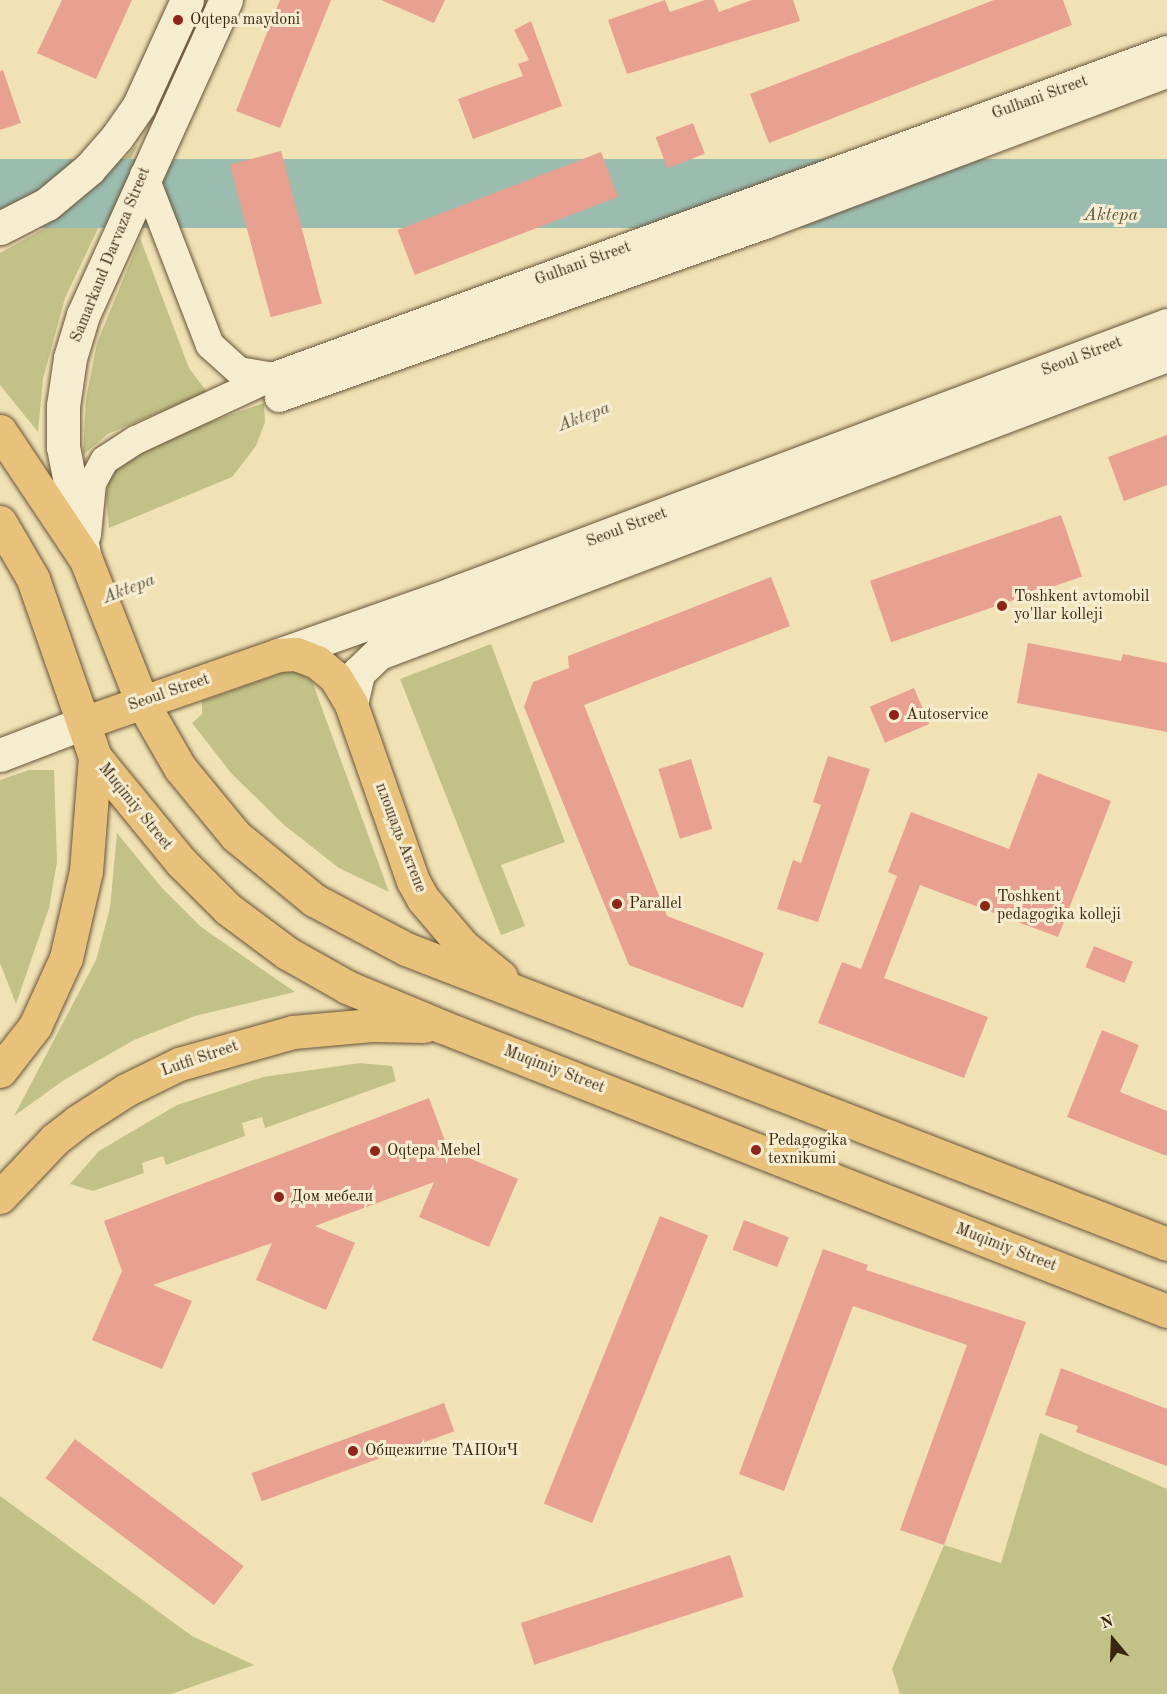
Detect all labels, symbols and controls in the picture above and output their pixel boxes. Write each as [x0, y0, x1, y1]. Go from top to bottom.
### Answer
place label: Oqtepa maydoni [190, 10, 300, 30]
marker: Oqtepa maydoni [171, 13, 185, 27]
street label: Gulhani Street [989, 72, 1091, 124]
street label: Samarkand Darvaza Street [67, 165, 155, 345]
water label: Aktepa [1084, 204, 1138, 226]
street label: Gulhani Street [532, 238, 634, 290]
street label: Seoul Street [1039, 333, 1125, 381]
water label: Aktepa [555, 397, 613, 437]
street label: Seoul Street [584, 504, 670, 552]
water label: Aktepa [100, 569, 158, 609]
place label: Toshkent avtomobil yo'llar kolleji [1014, 587, 1149, 625]
marker: Toshkent avtomobil yo'llar kolleji [995, 599, 1009, 613]
street label: Seoul Street [126, 670, 212, 716]
place label: Autoservice [906, 705, 988, 725]
marker: Autoservice [887, 708, 901, 722]
street label: Muqimiy Street [94, 760, 176, 854]
street label: площадь Актепе [370, 780, 430, 896]
place label: Toshkent pedagogika kolleji [997, 887, 1121, 925]
place label: Parallel [629, 894, 682, 914]
marker: Parallel [610, 897, 624, 911]
marker: Toshkent pedagogika kolleji [978, 899, 992, 913]
street label: Lutfi Street [159, 1037, 241, 1081]
street label: Muqimiy Street [501, 1042, 607, 1098]
place label: Pedagogika texnikumi [768, 1131, 847, 1169]
place label: Oqtepa Mebel [387, 1141, 481, 1161]
marker: Pedagogika texnikumi [749, 1143, 763, 1157]
marker: Oqtepa Mebel [368, 1144, 382, 1158]
place label: Дом мебели [291, 1187, 373, 1207]
marker: Дом мебели [272, 1190, 286, 1204]
street label: Muqimiy Street [953, 1220, 1059, 1276]
place label: Общежитие ТАПОиЧ [365, 1441, 518, 1461]
marker: Общежитие ТАПОиЧ [346, 1444, 360, 1458]
north arrow [1083, 1610, 1143, 1670]
text: N [1099, 1613, 1116, 1633]

